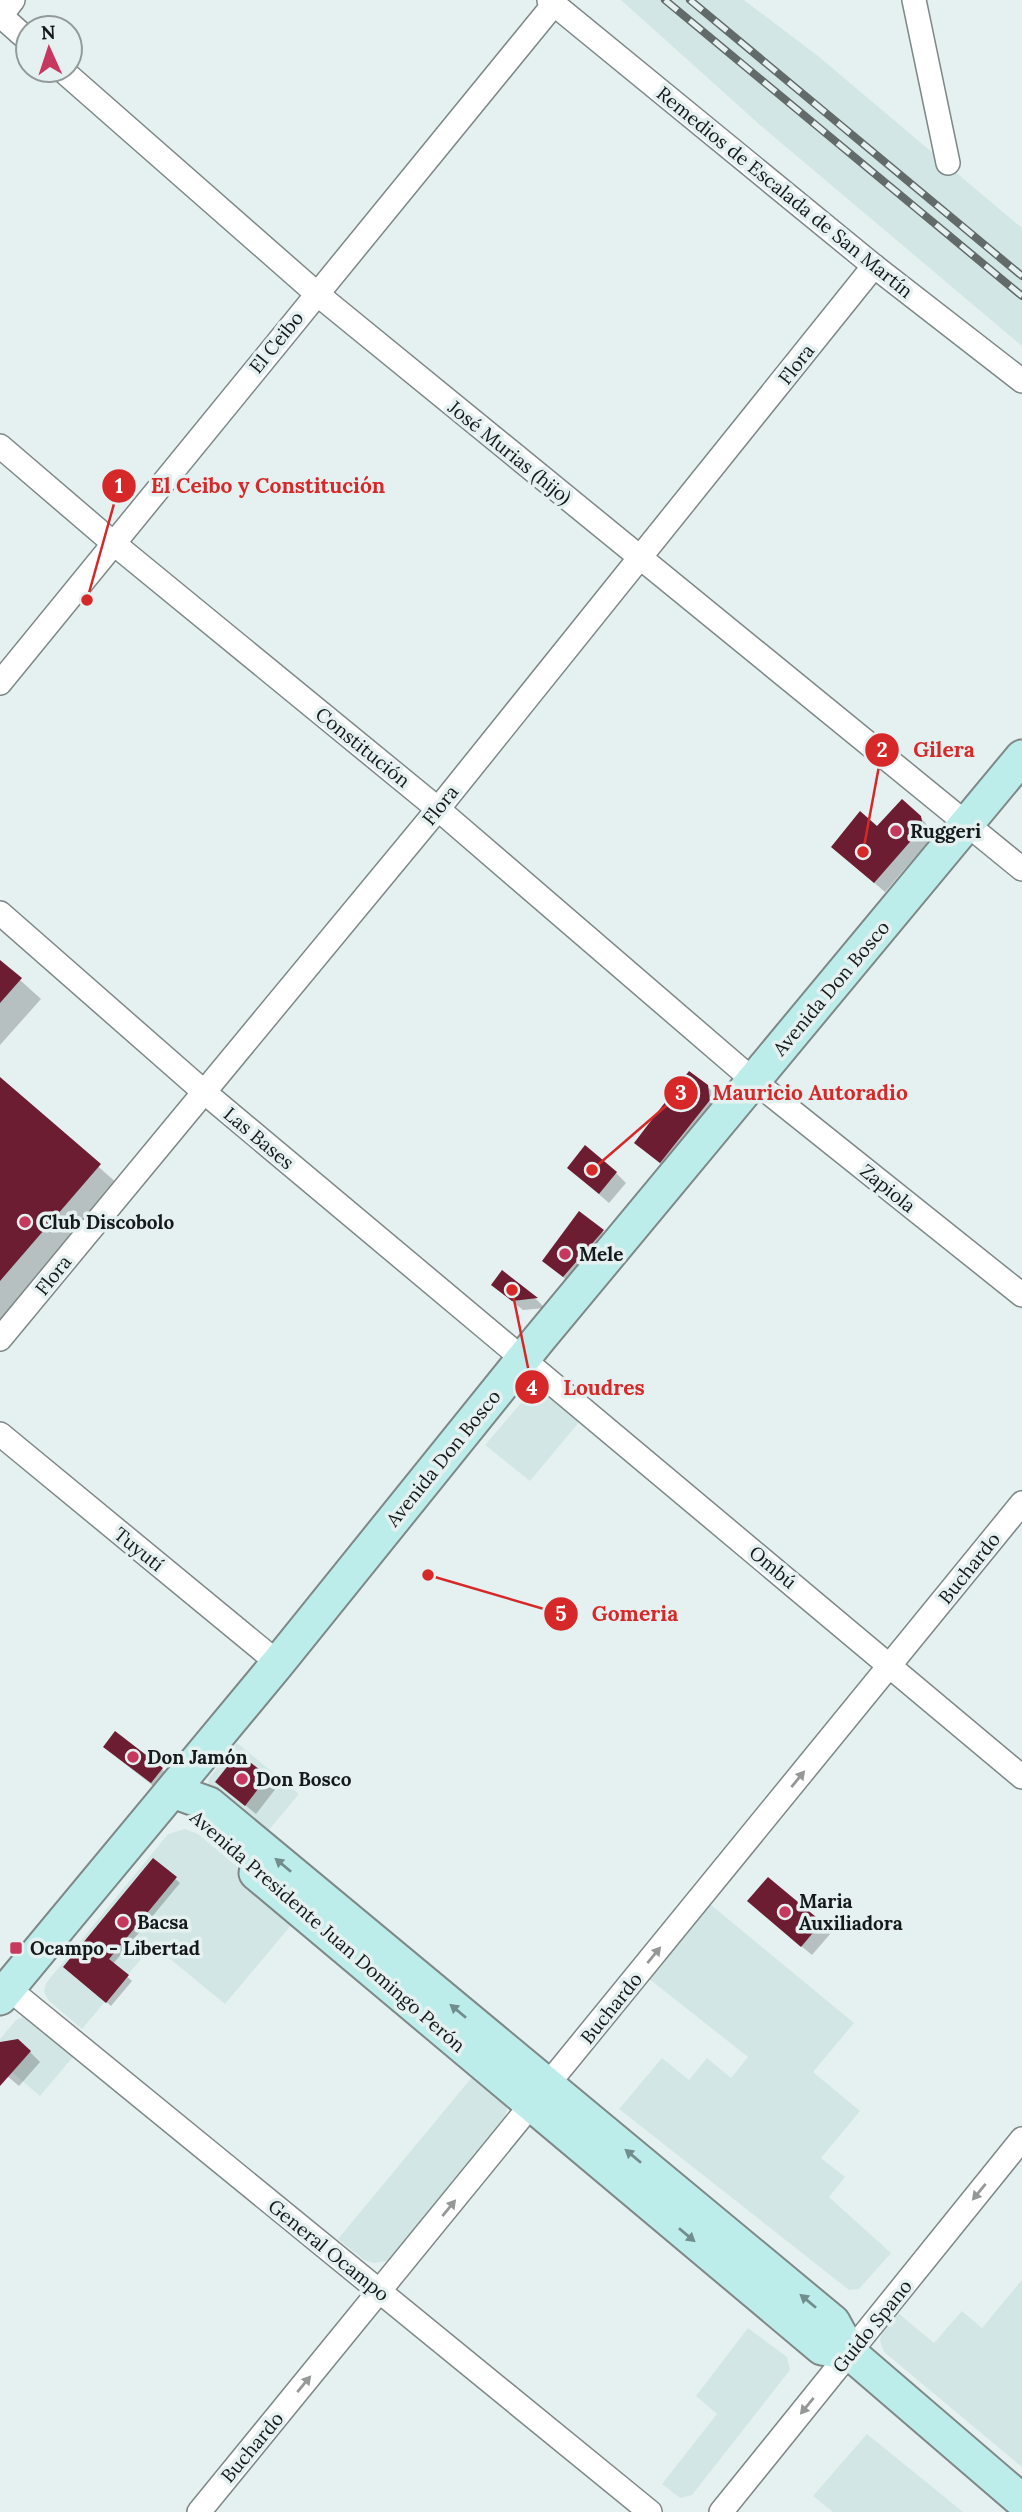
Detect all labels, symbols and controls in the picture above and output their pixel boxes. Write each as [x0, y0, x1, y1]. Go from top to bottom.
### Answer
north arrow [14, 14, 84, 84]
text: N [40, 20, 56, 44]
street label: Remedios de Escalada de San Martín [652, 81, 918, 303]
street label: El Ceibo [244, 306, 308, 378]
street label: Flora [773, 339, 819, 389]
street label: José Murias (hijo) [442, 394, 577, 510]
callout: El Ceibo y Constitución [102, 465, 399, 507]
text: 1 [115, 472, 123, 499]
text: El Ceibo y Constitución [151, 472, 385, 499]
street label: Constitución [311, 702, 415, 792]
callout: Gilera [865, 729, 989, 771]
text: 2 [876, 736, 888, 763]
text: Gilera [913, 736, 975, 763]
street label: Flora [417, 780, 463, 830]
place label: Ruggeri [910, 819, 981, 843]
marker: Ruggeri [888, 823, 904, 839]
street label: Avenida Don Bosco [767, 916, 895, 1061]
callout: Mauricio Autoradio [663, 1072, 922, 1114]
text: 3 [675, 1079, 687, 1106]
text: Mauricio Autoradio [712, 1079, 908, 1106]
street label: Las Bases [219, 1102, 299, 1174]
street label: Zapiola [856, 1158, 921, 1218]
place label: Club Discobolo [39, 1210, 174, 1234]
marker: Club Discobolo [17, 1214, 33, 1230]
place label: Mele [579, 1242, 623, 1266]
marker: Mele [557, 1246, 573, 1262]
street label: Flora [30, 1250, 76, 1300]
callout: Loudres [514, 1366, 658, 1408]
text: 4 [526, 1374, 538, 1401]
text: Loudres [563, 1374, 645, 1401]
street label: Avenida Don Bosco [380, 1385, 506, 1532]
street label: Tuyutí [109, 1522, 169, 1576]
street label: Buchardo [933, 1527, 1005, 1609]
street label: Ombú [744, 1540, 802, 1594]
callout: Gomeria [543, 1593, 693, 1635]
text: 5 [555, 1600, 567, 1627]
text: Gomeria [592, 1600, 678, 1627]
place label: Don Jamón [147, 1745, 248, 1769]
marker: Don Jamón [125, 1749, 141, 1765]
place label: Don Bosco [256, 1767, 352, 1791]
marker: Don Bosco [234, 1771, 250, 1787]
one-way arrow [790, 1771, 805, 1788]
street label: Avenida Presidente Juan Domingo Perón [185, 1804, 471, 2057]
one-way arrow [274, 1858, 292, 1873]
place label: Maria Auxiliadora [799, 1889, 903, 1935]
marker: Maria Auxiliadora [777, 1904, 793, 1920]
place label: Bacsa [137, 1910, 189, 1934]
marker: Bacsa [115, 1914, 131, 1930]
place label: Ocampo - Libertad [30, 1936, 200, 1960]
marker: Ocampo - Libertad [8, 1940, 24, 1956]
one-way arrow [646, 1947, 661, 1964]
street label: Buchardo [575, 1967, 647, 2049]
one-way arrow [449, 2004, 466, 2019]
one-way arrow [624, 2149, 641, 2164]
one-way arrow [972, 2183, 987, 2201]
street label: General Ocampo [264, 2194, 394, 2306]
one-way arrow [441, 2199, 456, 2217]
one-way arrow [679, 2227, 696, 2242]
street label: Guido Spano [827, 2275, 917, 2377]
one-way arrow [800, 2294, 817, 2309]
one-way arrow [297, 2375, 312, 2393]
one-way arrow [799, 2397, 814, 2415]
street label: Buchardo [216, 2407, 288, 2487]

